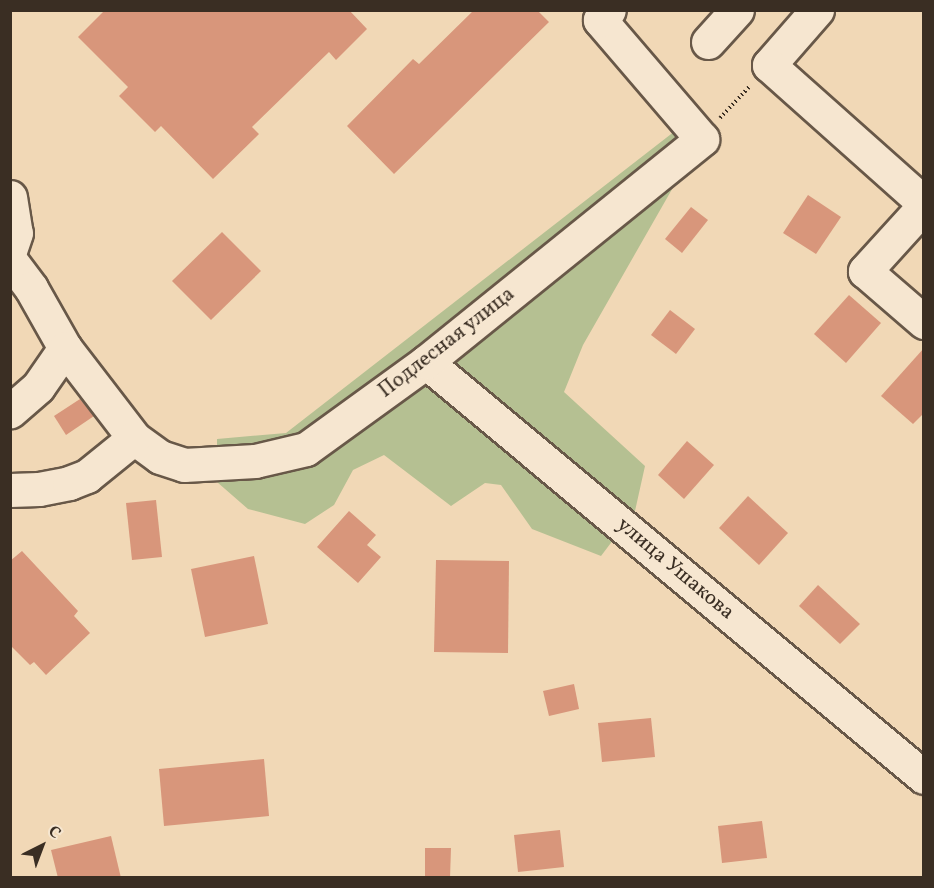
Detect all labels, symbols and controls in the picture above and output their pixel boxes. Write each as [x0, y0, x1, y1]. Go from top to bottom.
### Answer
street label: Подлесная улица [374, 282, 520, 404]
street label: улица Ушакова [611, 512, 739, 626]
north arrow [12, 816, 72, 876]
text: С [43, 821, 65, 844]

